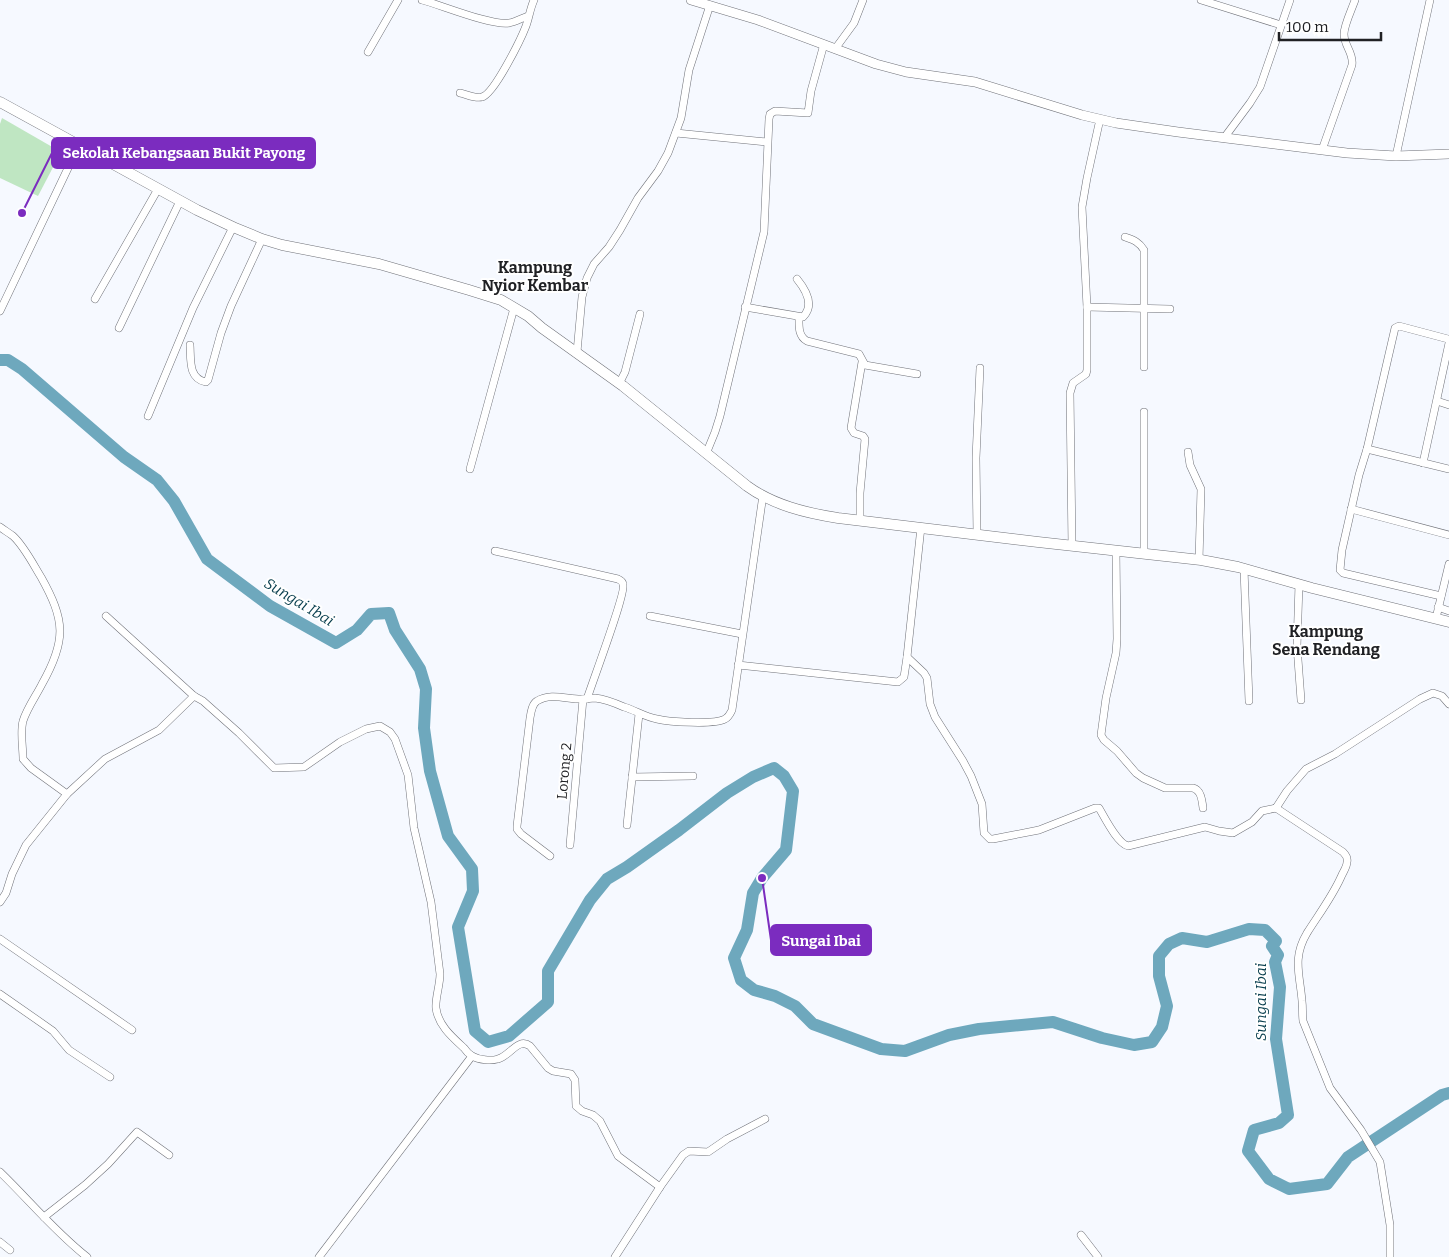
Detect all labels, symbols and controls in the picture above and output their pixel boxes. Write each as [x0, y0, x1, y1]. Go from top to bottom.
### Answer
scale bar [1279, 10, 1382, 42]
text: 100 m [1286, 18, 1329, 36]
callout: Sekolah Kebangsaan Bukit Payong [52, 138, 315, 168]
text: Sekolah Kebangsaan Bukit Payong [63, 144, 306, 162]
district label: Kampung Nyior Kembar [482, 258, 589, 295]
water label: Sungai Ibai [261, 574, 337, 630]
district label: Kampung Sena Rendang [1272, 622, 1380, 659]
street label: Lorong 2 [554, 742, 575, 800]
callout: Sungai Ibai [771, 925, 871, 955]
text: Sungai Ibai [781, 932, 861, 950]
water label: Sungai Ibai [1252, 963, 1270, 1041]

